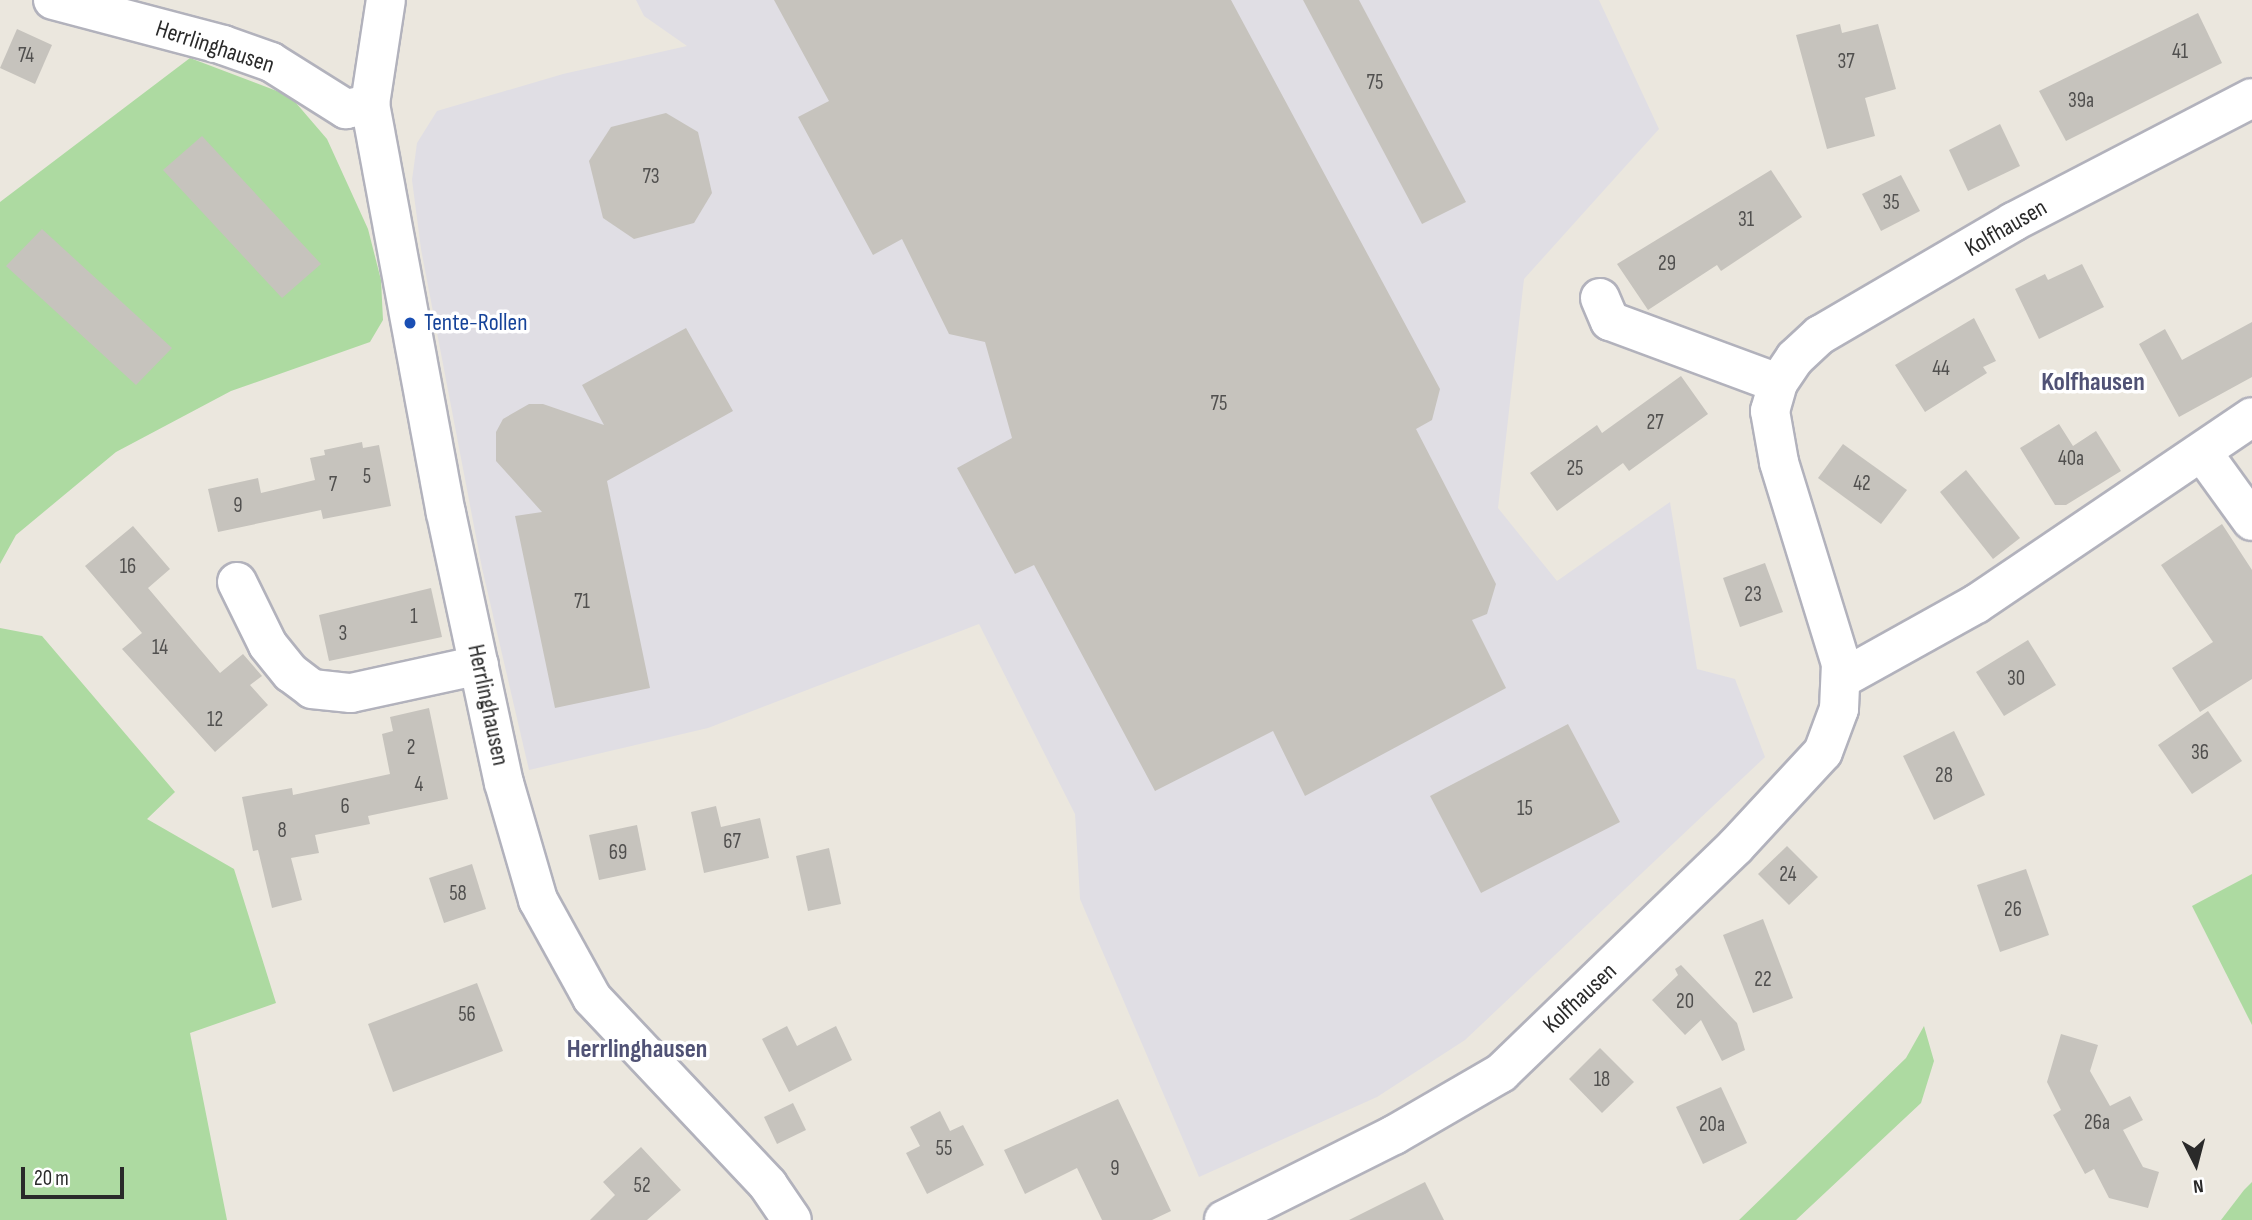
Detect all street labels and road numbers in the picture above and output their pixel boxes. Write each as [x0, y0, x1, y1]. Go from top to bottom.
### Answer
street label: Herrlinghausen [152, 14, 278, 80]
street label: Kolfhausen [1960, 193, 2052, 263]
street label: Herrlinghausen [461, 642, 515, 768]
street label: Kolfhausen [1537, 957, 1623, 1039]

